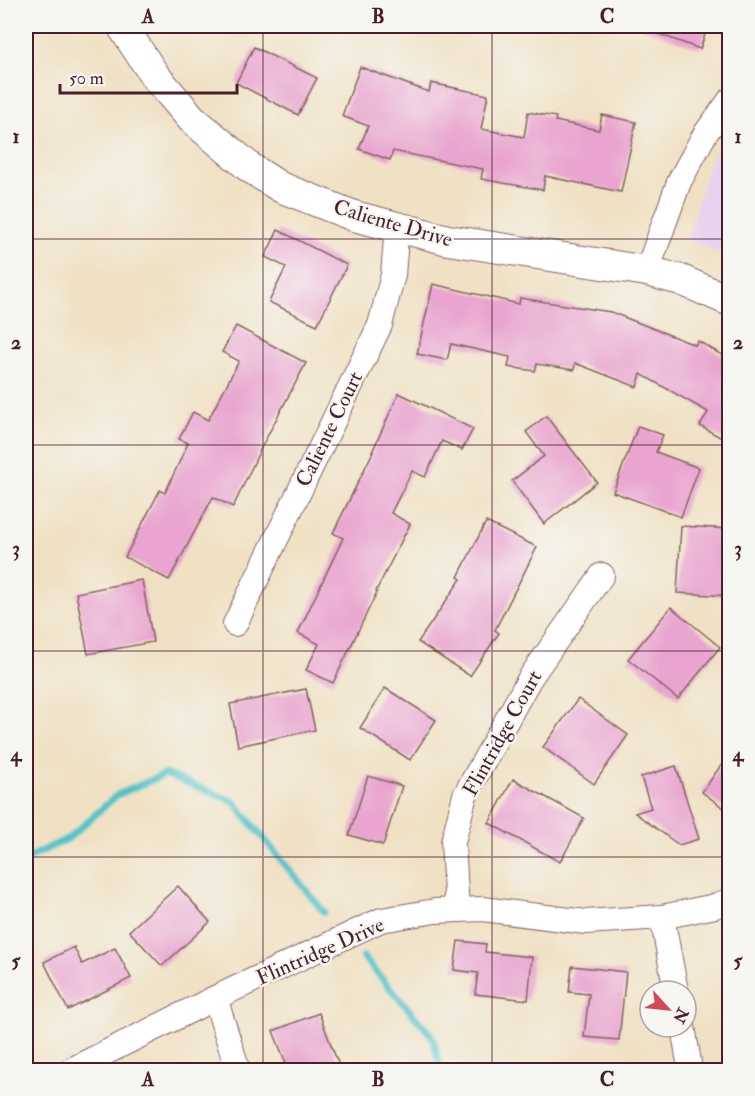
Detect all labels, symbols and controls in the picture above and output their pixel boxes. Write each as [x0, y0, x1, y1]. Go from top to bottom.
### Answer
text: A [141, 4, 155, 29]
text: B [371, 4, 385, 29]
text: C [600, 4, 614, 29]
scale bar [60, 57, 237, 95]
text: 50 m [69, 67, 104, 90]
text: 1 [12, 124, 20, 149]
text: 1 [734, 124, 742, 149]
street label: Caliente Drive [330, 194, 456, 253]
text: 2 [11, 330, 21, 355]
text: 2 [733, 330, 743, 355]
street label: Caliente Court [290, 367, 369, 491]
text: 3 [12, 536, 20, 561]
text: 3 [734, 536, 742, 561]
street label: Flintridge Court [457, 665, 548, 801]
text: 4 [10, 742, 23, 767]
text: 4 [732, 742, 745, 767]
street label: Flintridge Drive [252, 911, 388, 992]
text: 5 [12, 948, 22, 973]
text: 5 [734, 948, 744, 973]
north arrow [638, 979, 698, 1039]
text: N [668, 1004, 693, 1027]
text: A [141, 1067, 155, 1092]
text: B [371, 1067, 385, 1092]
text: C [600, 1067, 614, 1092]

